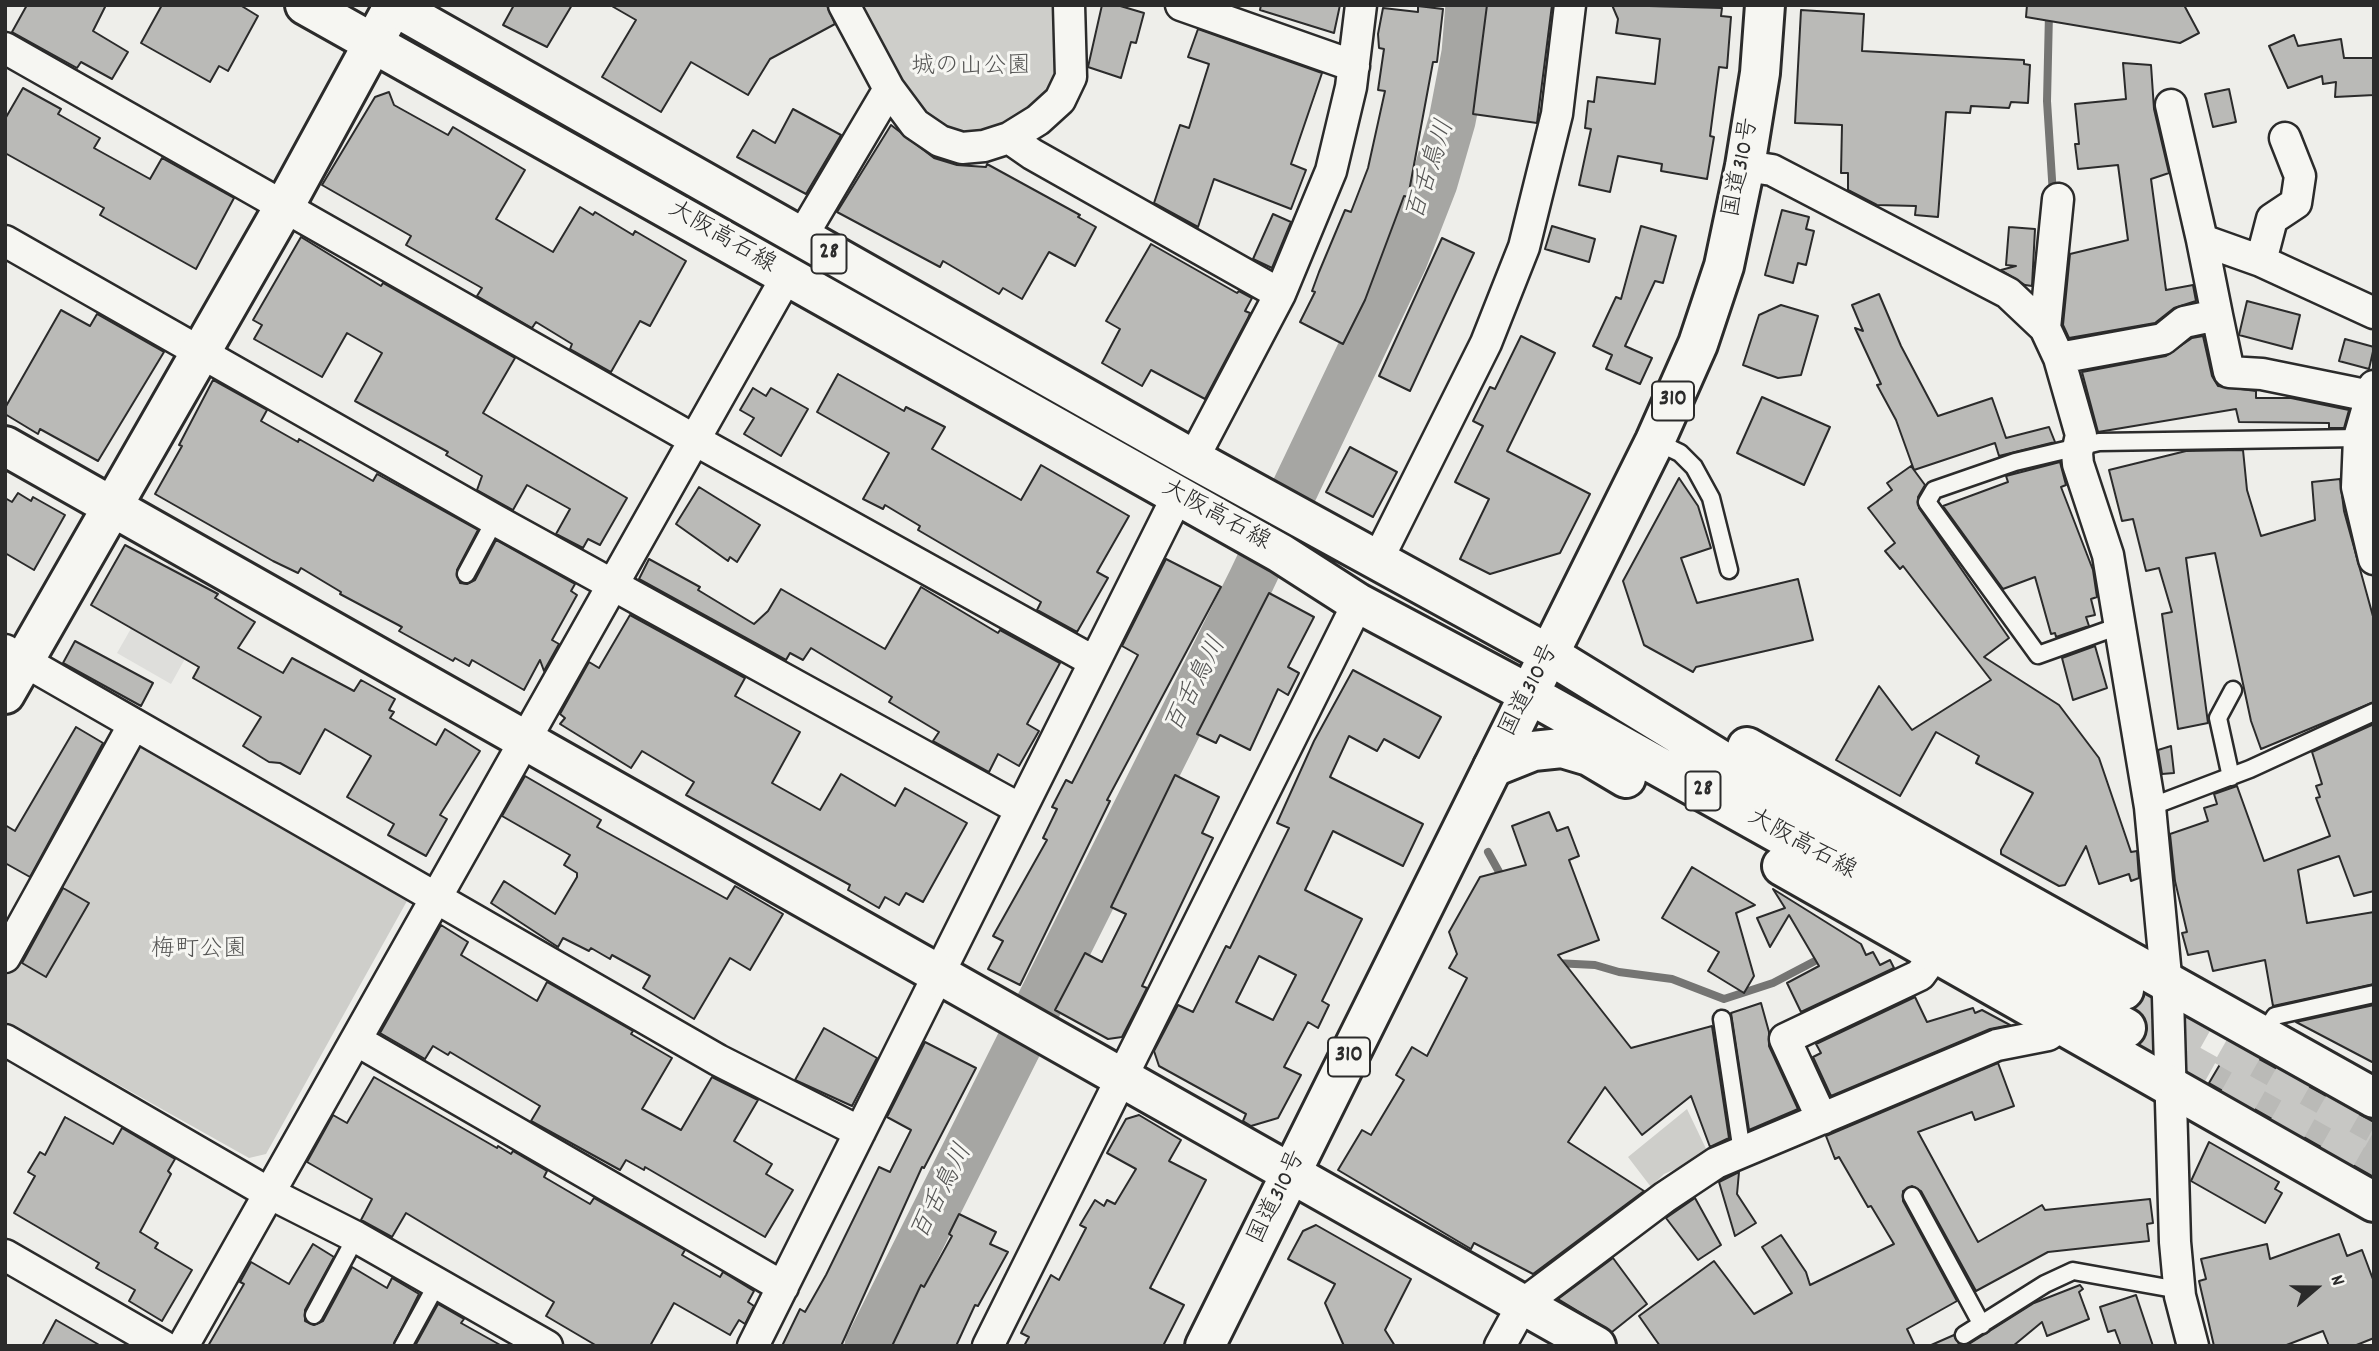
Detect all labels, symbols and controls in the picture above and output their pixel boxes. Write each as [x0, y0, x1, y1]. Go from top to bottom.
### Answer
park label: 城の山公園 [911, 55, 1031, 83]
street label: 国道310号 [1719, 116, 1767, 220]
water label: 百舌鳥川 [1402, 117, 1464, 225]
street label: 大阪高石線 [662, 197, 780, 281]
road number: 28 [812, 234, 846, 274]
road number: 310 [1652, 382, 1694, 420]
street label: 大阪高石線 [1156, 475, 1274, 559]
water label: 百舌鳥川 [1160, 633, 1236, 739]
street label: 国道310号 [1495, 639, 1567, 743]
road number: 28 [1686, 772, 1720, 810]
street label: 大阪高石線 [1742, 804, 1860, 888]
park label: 梅町公園 [151, 938, 247, 966]
road number: 310 [1328, 1038, 1370, 1076]
water label: 百舌鳥川 [906, 1140, 982, 1246]
street label: 国道310号 [1244, 1146, 1314, 1250]
north arrow [2281, 1253, 2351, 1323]
text: N [2322, 1272, 2350, 1290]

